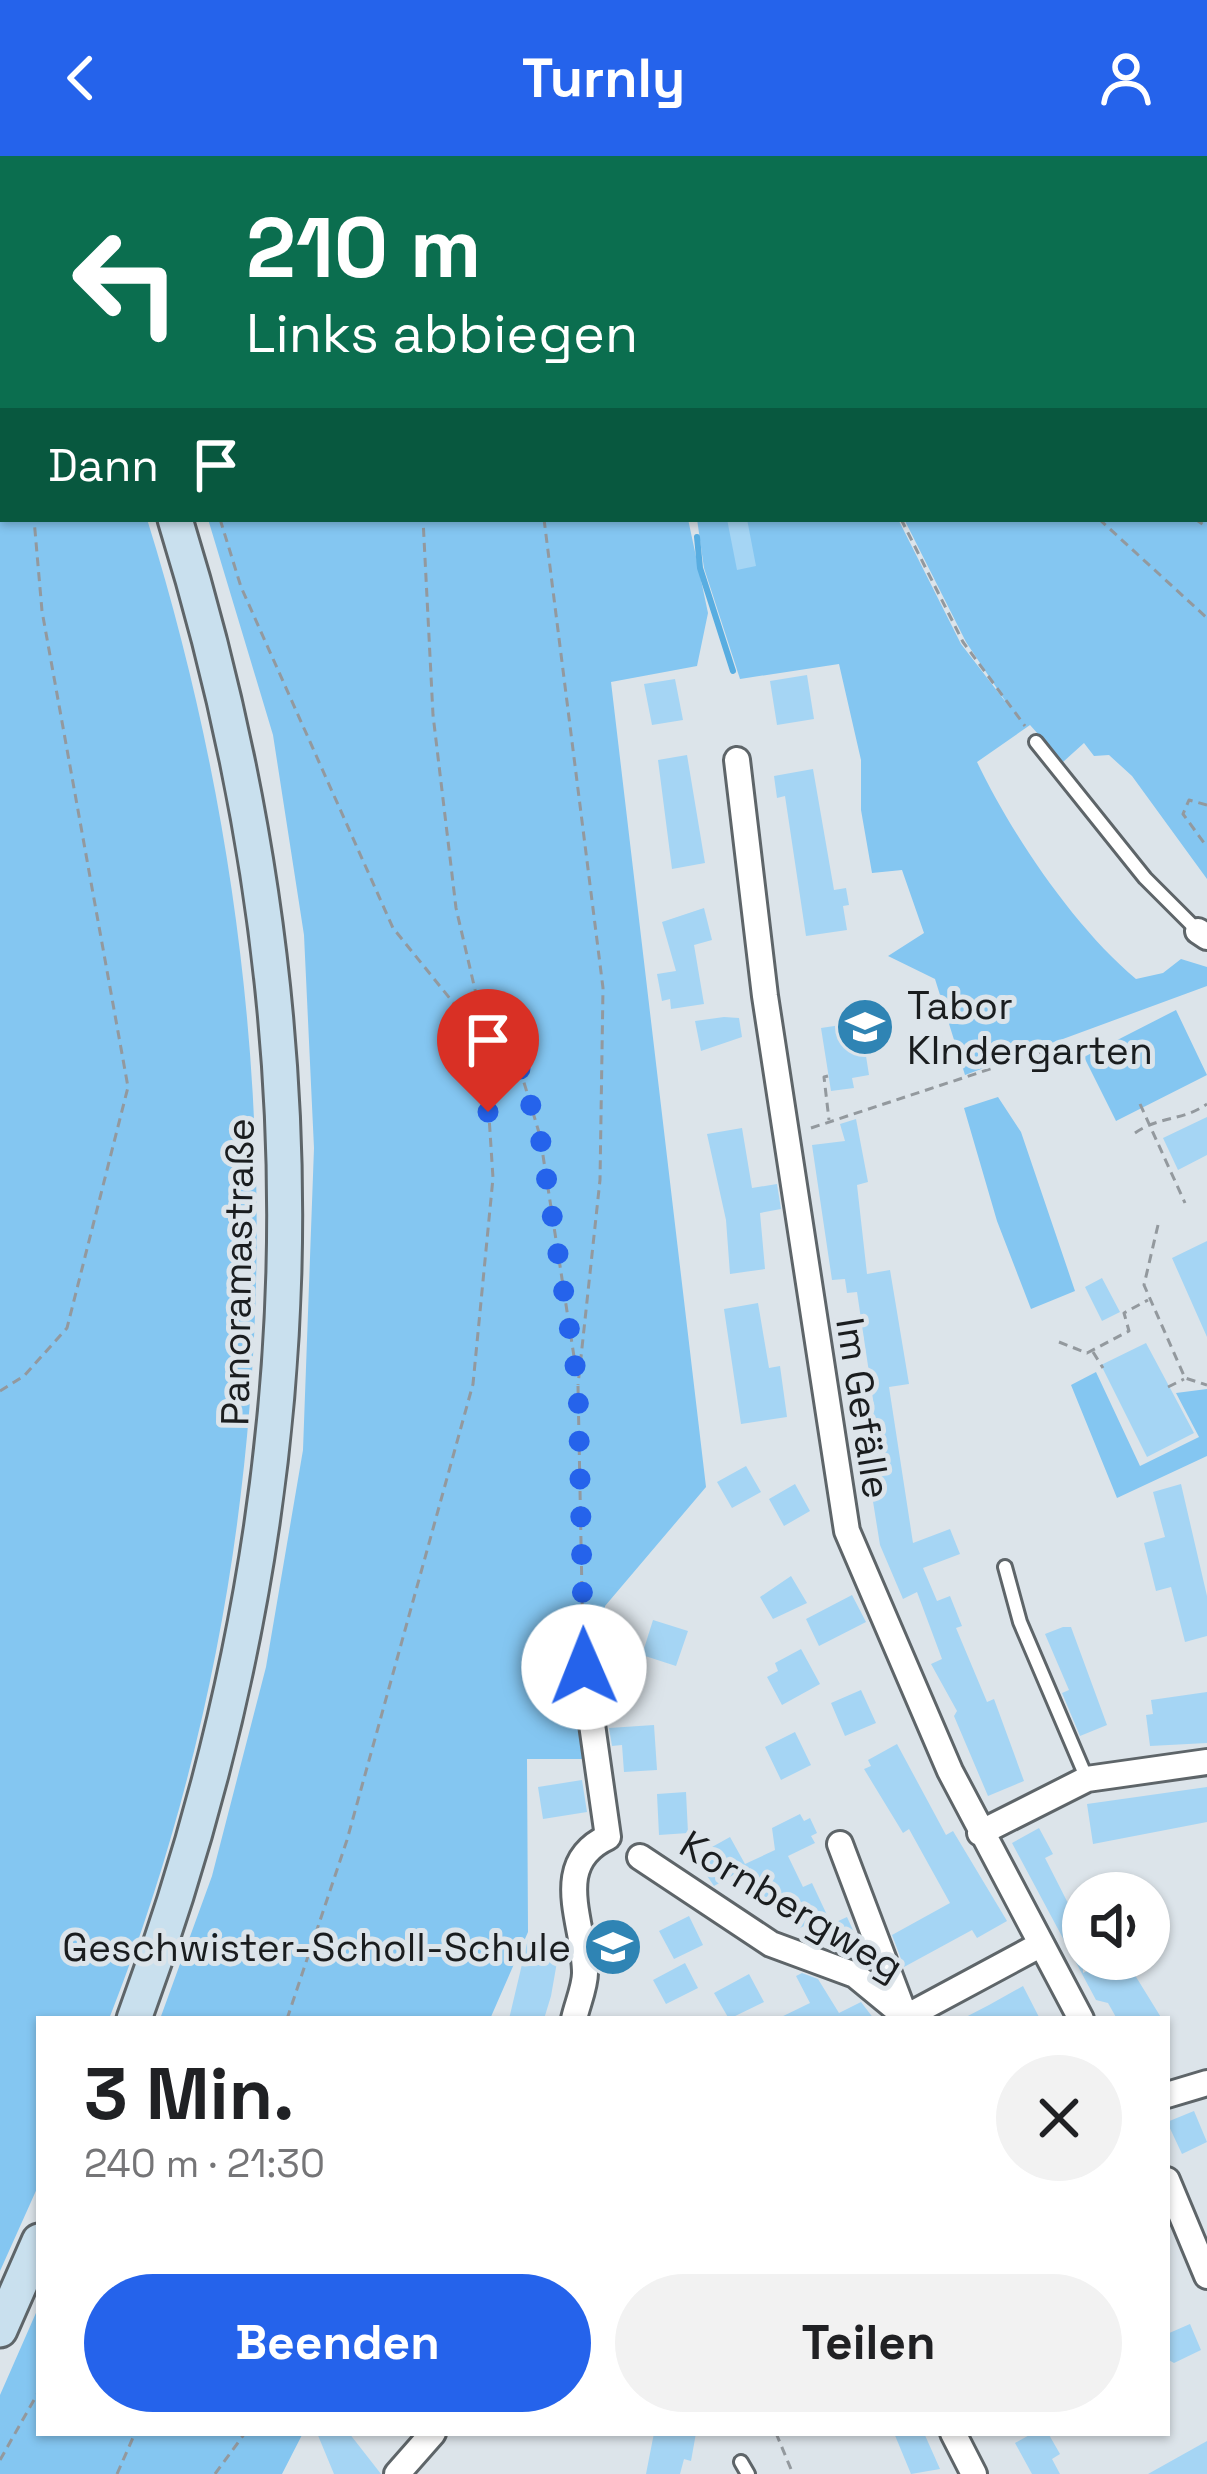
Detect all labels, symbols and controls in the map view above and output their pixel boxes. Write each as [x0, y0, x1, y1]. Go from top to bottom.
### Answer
text: Turnly [522, 44, 685, 113]
icon: back [48, 45, 114, 111]
icon: person [1093, 45, 1159, 111]
text: 210 m [246, 194, 481, 302]
icon: left [48, 204, 204, 360]
text: Links abbiegen [246, 299, 638, 368]
icon: arrive [183, 432, 249, 498]
text: Dann [48, 437, 159, 494]
place label: Tabor KIndergarten [907, 981, 1153, 1075]
pin [437, 989, 539, 1112]
school or university icon: Tabor KIndergarten [834, 996, 896, 1058]
icon: arrive [455, 1007, 521, 1073]
street label: Panoramastraße [210, 1118, 265, 1426]
street label: Im Gefälle [825, 1314, 902, 1502]
position arrow [521, 1604, 647, 1730]
street label: Kornbergweg [671, 1820, 912, 1991]
map controls [1062, 1872, 1170, 1980]
button: sound [1062, 1872, 1170, 1980]
school or university icon: Geschwister-Scholl-Schule [582, 1916, 644, 1978]
place label: Geschwister-Scholl-Schule [62, 1923, 571, 1972]
text: 3 Min. [84, 2048, 295, 2140]
button: close [996, 2055, 1122, 2181]
text: 240 m · 21:30 [84, 2139, 325, 2188]
button: Beenden [84, 2274, 591, 2412]
button: Teilen [615, 2274, 1122, 2412]

